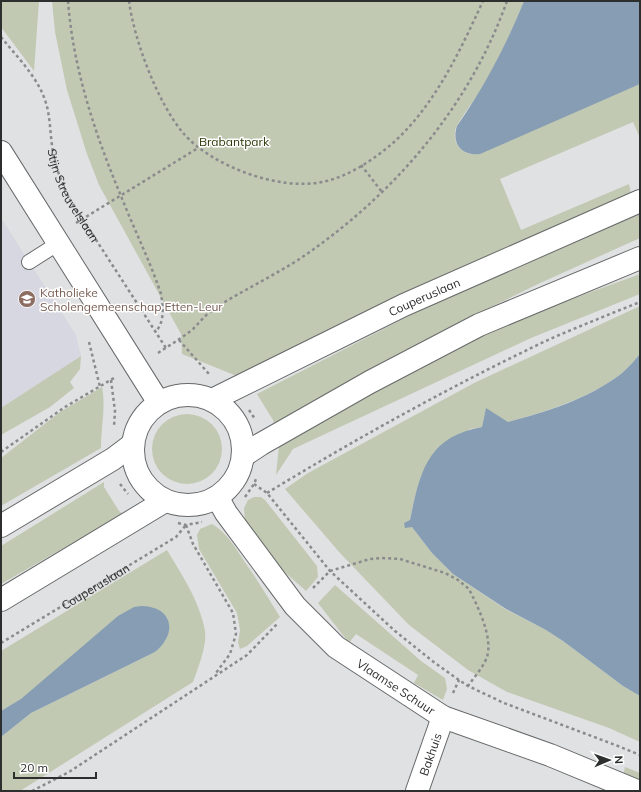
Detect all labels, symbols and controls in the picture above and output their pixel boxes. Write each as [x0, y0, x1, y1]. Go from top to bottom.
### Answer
park label: Brabantpark [199, 134, 270, 149]
street label: Stijn Streuvelslaan [45, 147, 103, 245]
street label: Couperuslaan [386, 274, 462, 319]
place label: Katholieke Scholengemeenschap Etten-Leur [40, 285, 223, 314]
school or university icon: Katholieke Scholengemeenschap Etten-Leur [17, 289, 37, 309]
street label: Couperuslaan [58, 560, 132, 612]
street label: Vlaamse Schuur [354, 655, 439, 718]
street label: Bakhuis [415, 731, 444, 778]
north arrow [589, 740, 629, 780]
scale bar [14, 754, 96, 780]
text: N [612, 755, 626, 764]
text: 20 m [20, 760, 48, 775]

